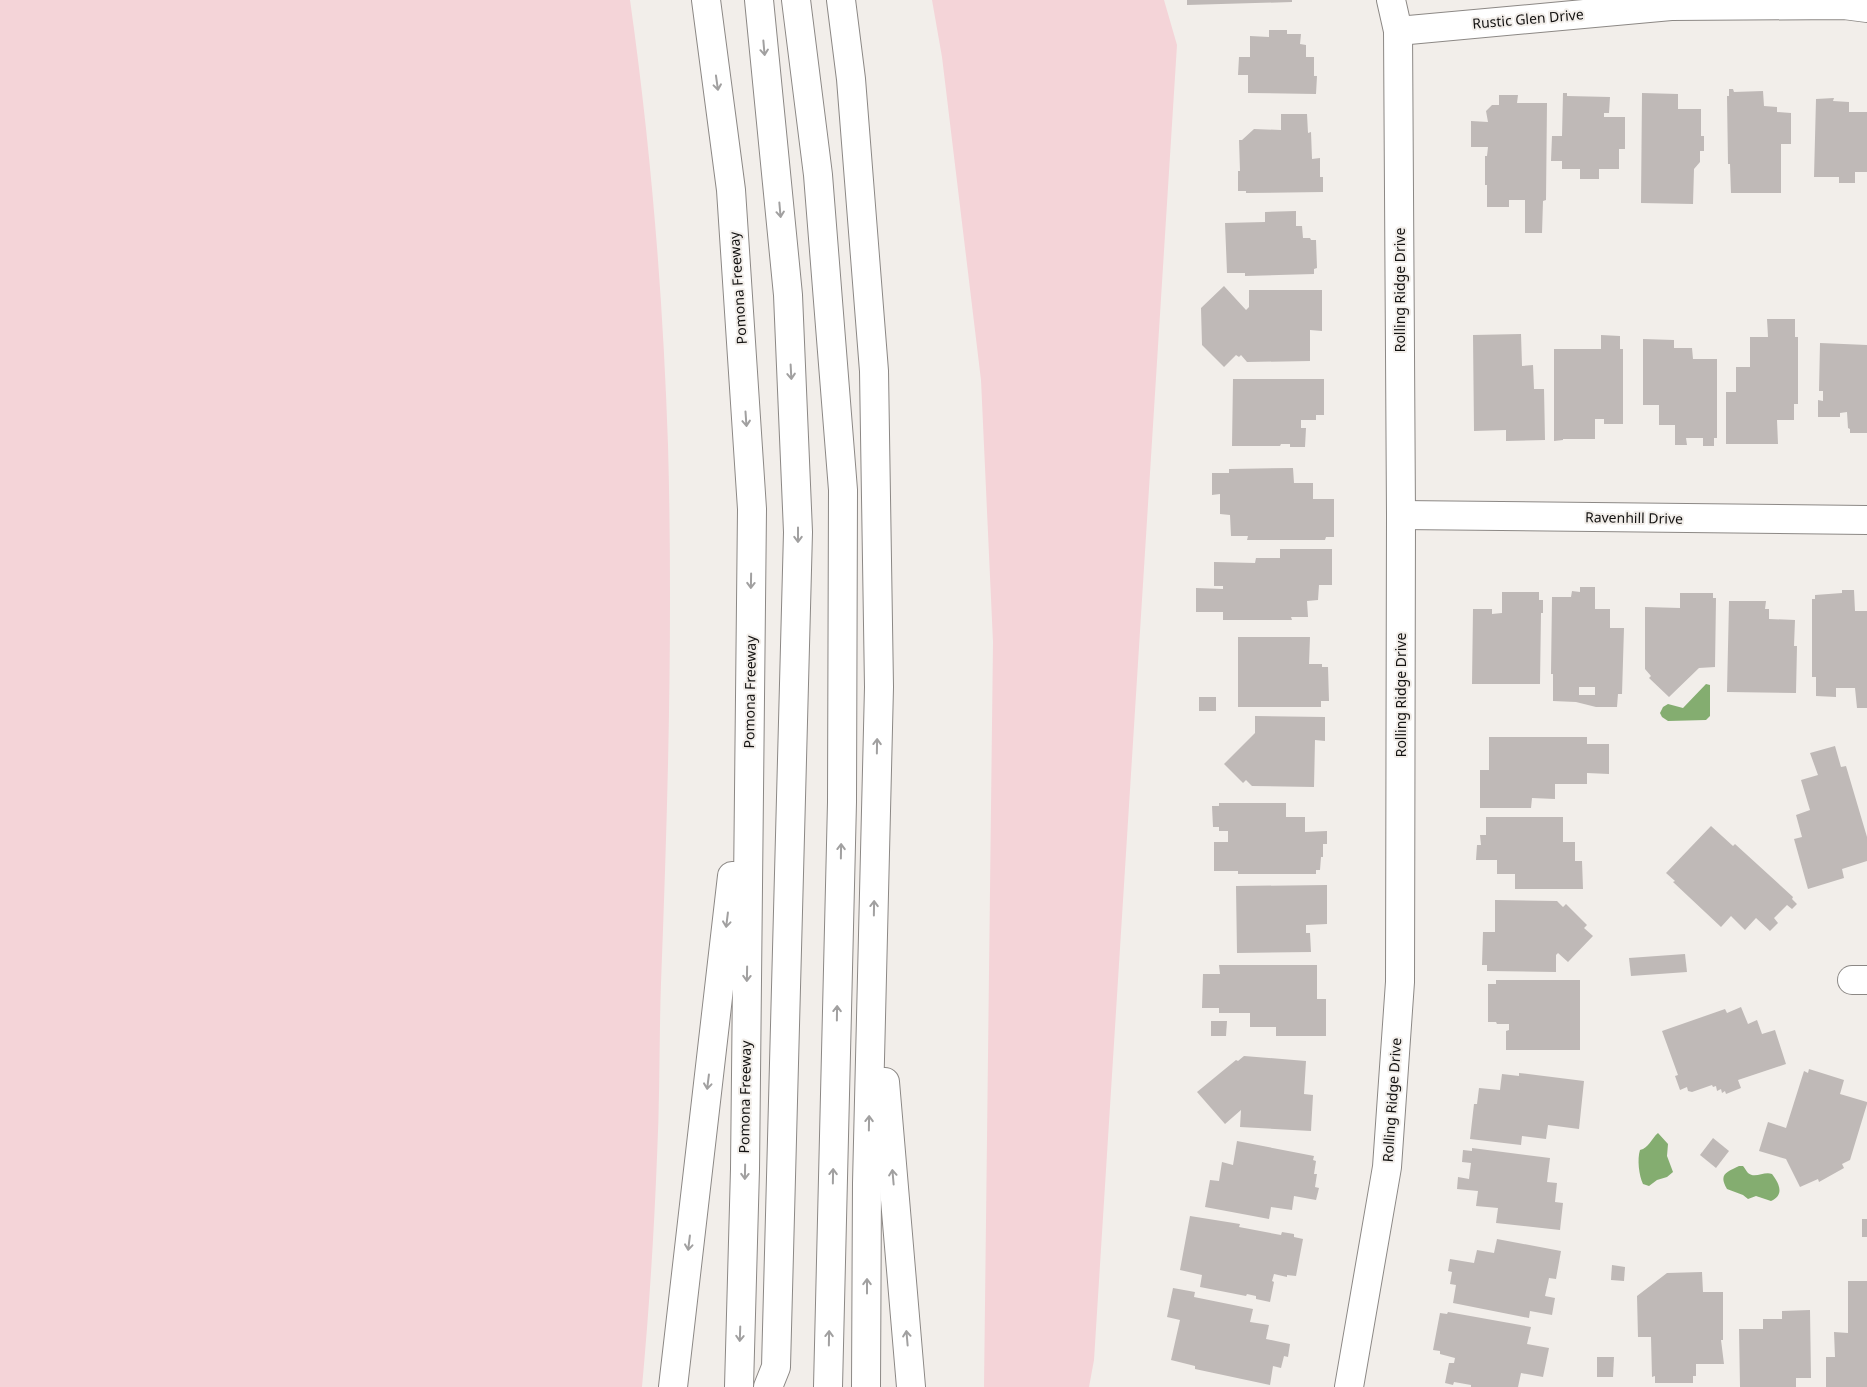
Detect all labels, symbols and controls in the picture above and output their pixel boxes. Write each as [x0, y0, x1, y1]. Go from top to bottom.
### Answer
street label: Rustic Glen Drive [1471, 4, 1585, 33]
one-way arrow [760, 40, 769, 56]
one-way arrow [712, 75, 722, 91]
one-way arrow [775, 202, 784, 218]
street label: Rolling Ridge Drive [1390, 228, 1409, 352]
street label: Pomona Freeway [724, 230, 751, 345]
one-way arrow [786, 364, 796, 380]
one-way arrow [742, 411, 751, 427]
street label: Ravenhill Drive [1585, 507, 1683, 528]
one-way arrow [793, 526, 803, 542]
one-way arrow [746, 573, 756, 589]
street label: Rolling Ridge Drive [1391, 633, 1410, 757]
street label: Pomona Freeway [739, 635, 760, 749]
one-way arrow [872, 738, 882, 754]
one-way arrow [836, 843, 846, 860]
one-way arrow [869, 901, 879, 917]
one-way arrow [722, 912, 732, 928]
one-way arrow [742, 966, 752, 982]
one-way arrow [832, 1006, 842, 1022]
street label: Rolling Ridge Drive [1378, 1037, 1405, 1163]
street label: Pomona Freeway [734, 1040, 755, 1154]
one-way arrow [703, 1073, 713, 1089]
one-way arrow [864, 1116, 874, 1132]
one-way arrow [740, 1163, 749, 1179]
one-way arrow [828, 1168, 838, 1184]
one-way arrow [888, 1169, 898, 1185]
one-way arrow [684, 1235, 694, 1251]
one-way arrow [862, 1278, 872, 1294]
one-way arrow [735, 1326, 745, 1342]
one-way arrow [824, 1331, 834, 1347]
one-way arrow [902, 1331, 911, 1347]

